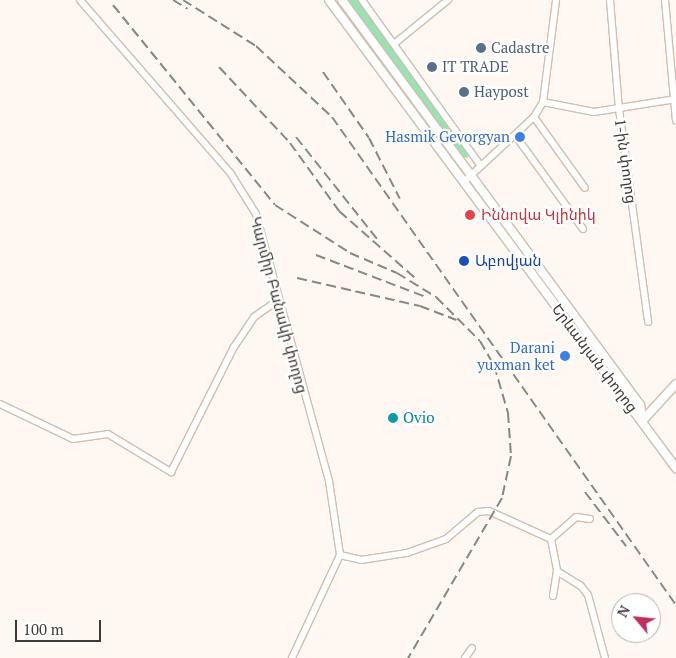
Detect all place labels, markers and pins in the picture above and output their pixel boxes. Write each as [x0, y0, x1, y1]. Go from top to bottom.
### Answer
place label: Cadastre [491, 39, 549, 57]
marker: Cadastre [475, 42, 487, 54]
place label: IT TRADE [442, 58, 509, 76]
marker: IT TRADE [426, 61, 438, 73]
place label: Haypost [474, 83, 529, 101]
marker: Haypost [458, 86, 470, 98]
place label: Hasmik Gevorgyan [385, 128, 510, 146]
marker: Hasmik Gevorgyan [514, 131, 526, 143]
place label: Իննովա Կլինիկ [481, 206, 596, 224]
marker: Իննովա Կլինիկ [463, 208, 477, 222]
place label: Աբովյան [475, 252, 542, 270]
marker: Աբովյան [457, 254, 471, 268]
place label: Darani yuxman ket [477, 338, 555, 373]
marker: Darani yuxman ket [559, 350, 571, 362]
place label: Ovio [403, 409, 435, 427]
marker: Ovio [387, 412, 399, 424]

